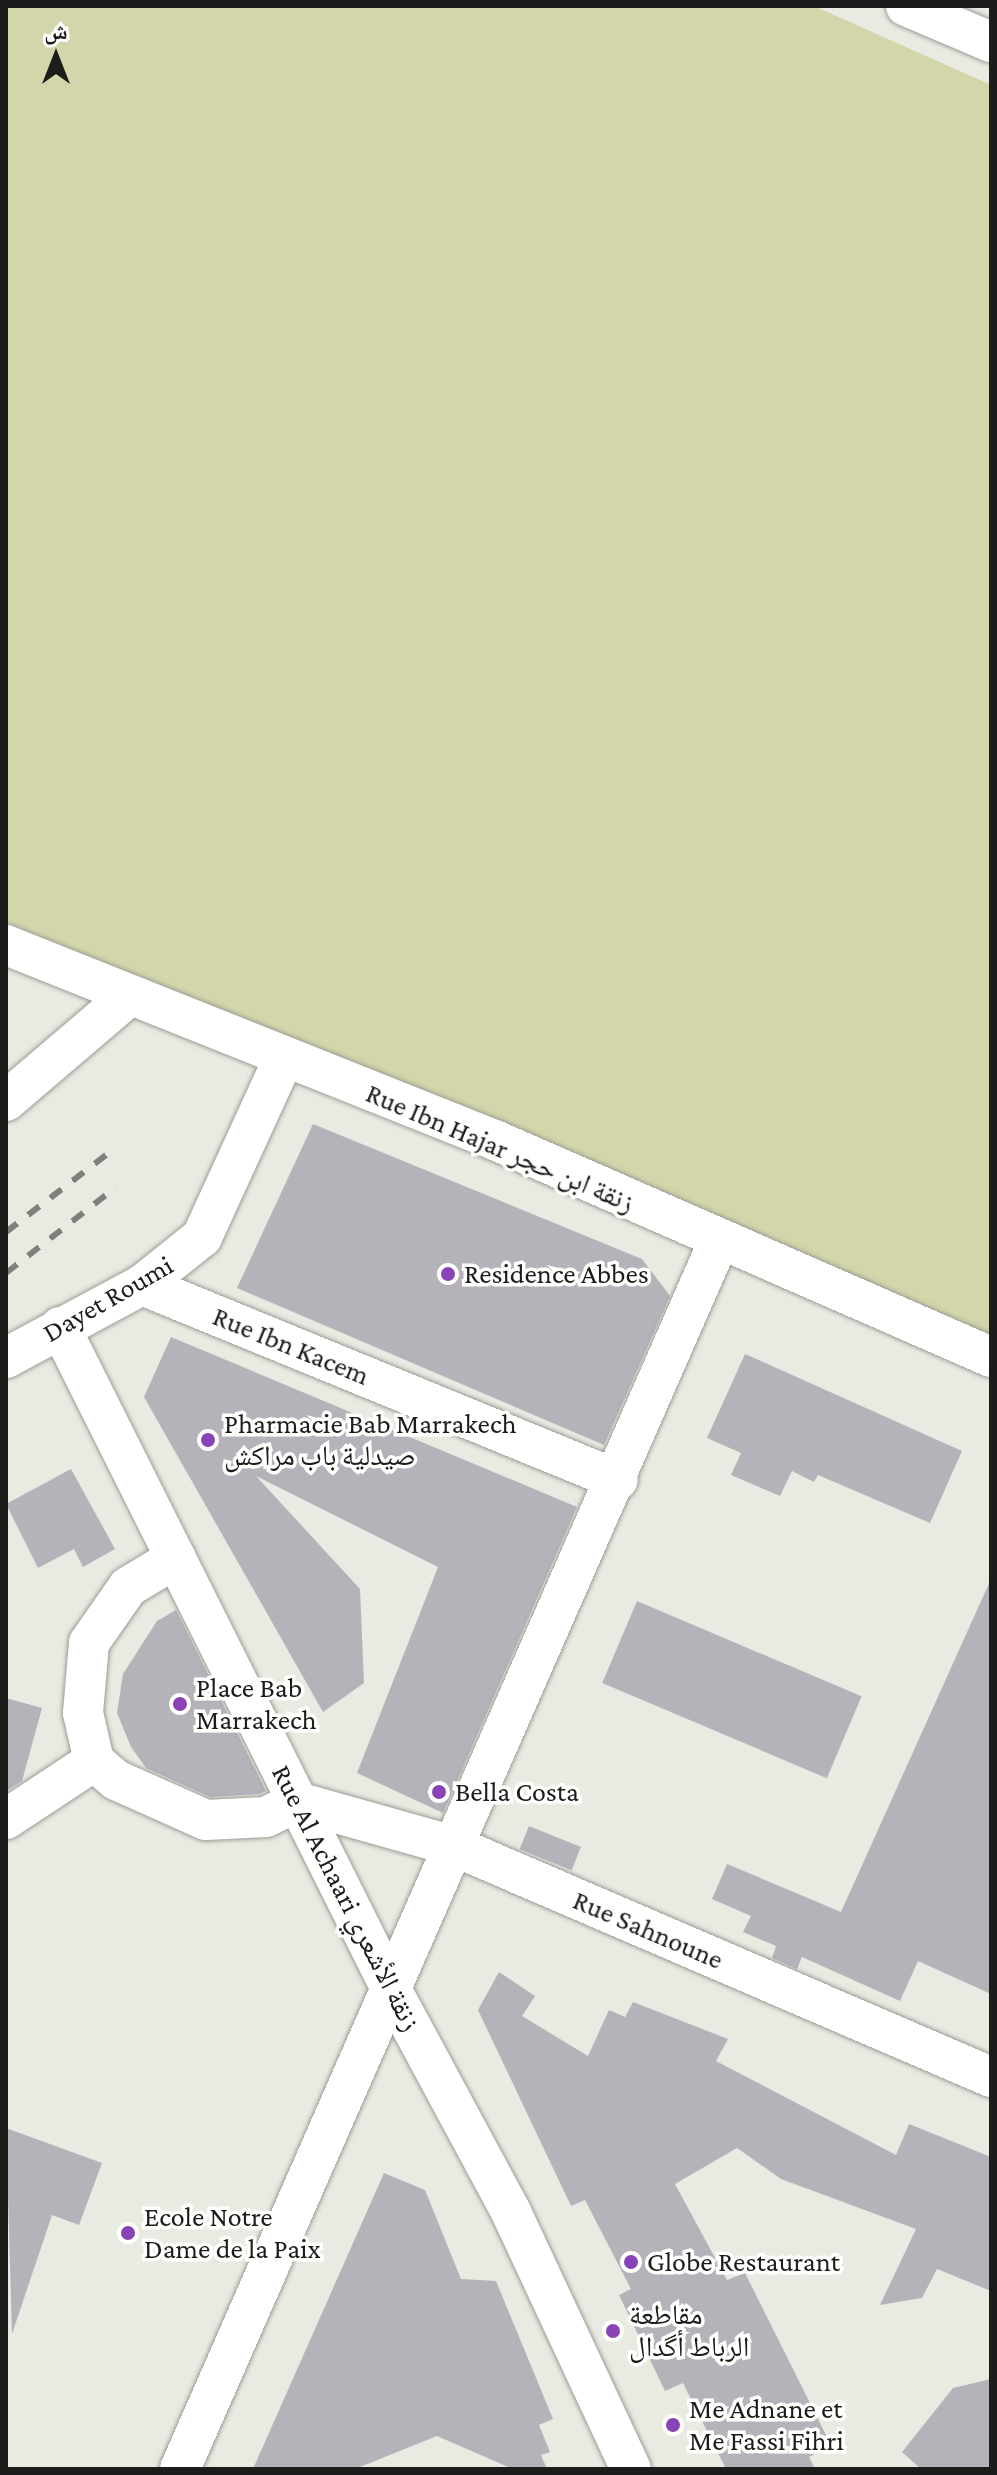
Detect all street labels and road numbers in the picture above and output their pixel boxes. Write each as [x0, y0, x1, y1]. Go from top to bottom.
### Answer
street label: Rue Ibn Hajar زنقة ابن حجر [361, 1076, 639, 1220]
street label: Dayet Roumi [37, 1248, 179, 1350]
street label: Rue Ibn Kacem [208, 1299, 374, 1393]
street label: Rue Al Achaari زنقة الأشعري [264, 1759, 428, 2037]
street label: Rue Sahnoune [568, 1883, 728, 1977]

